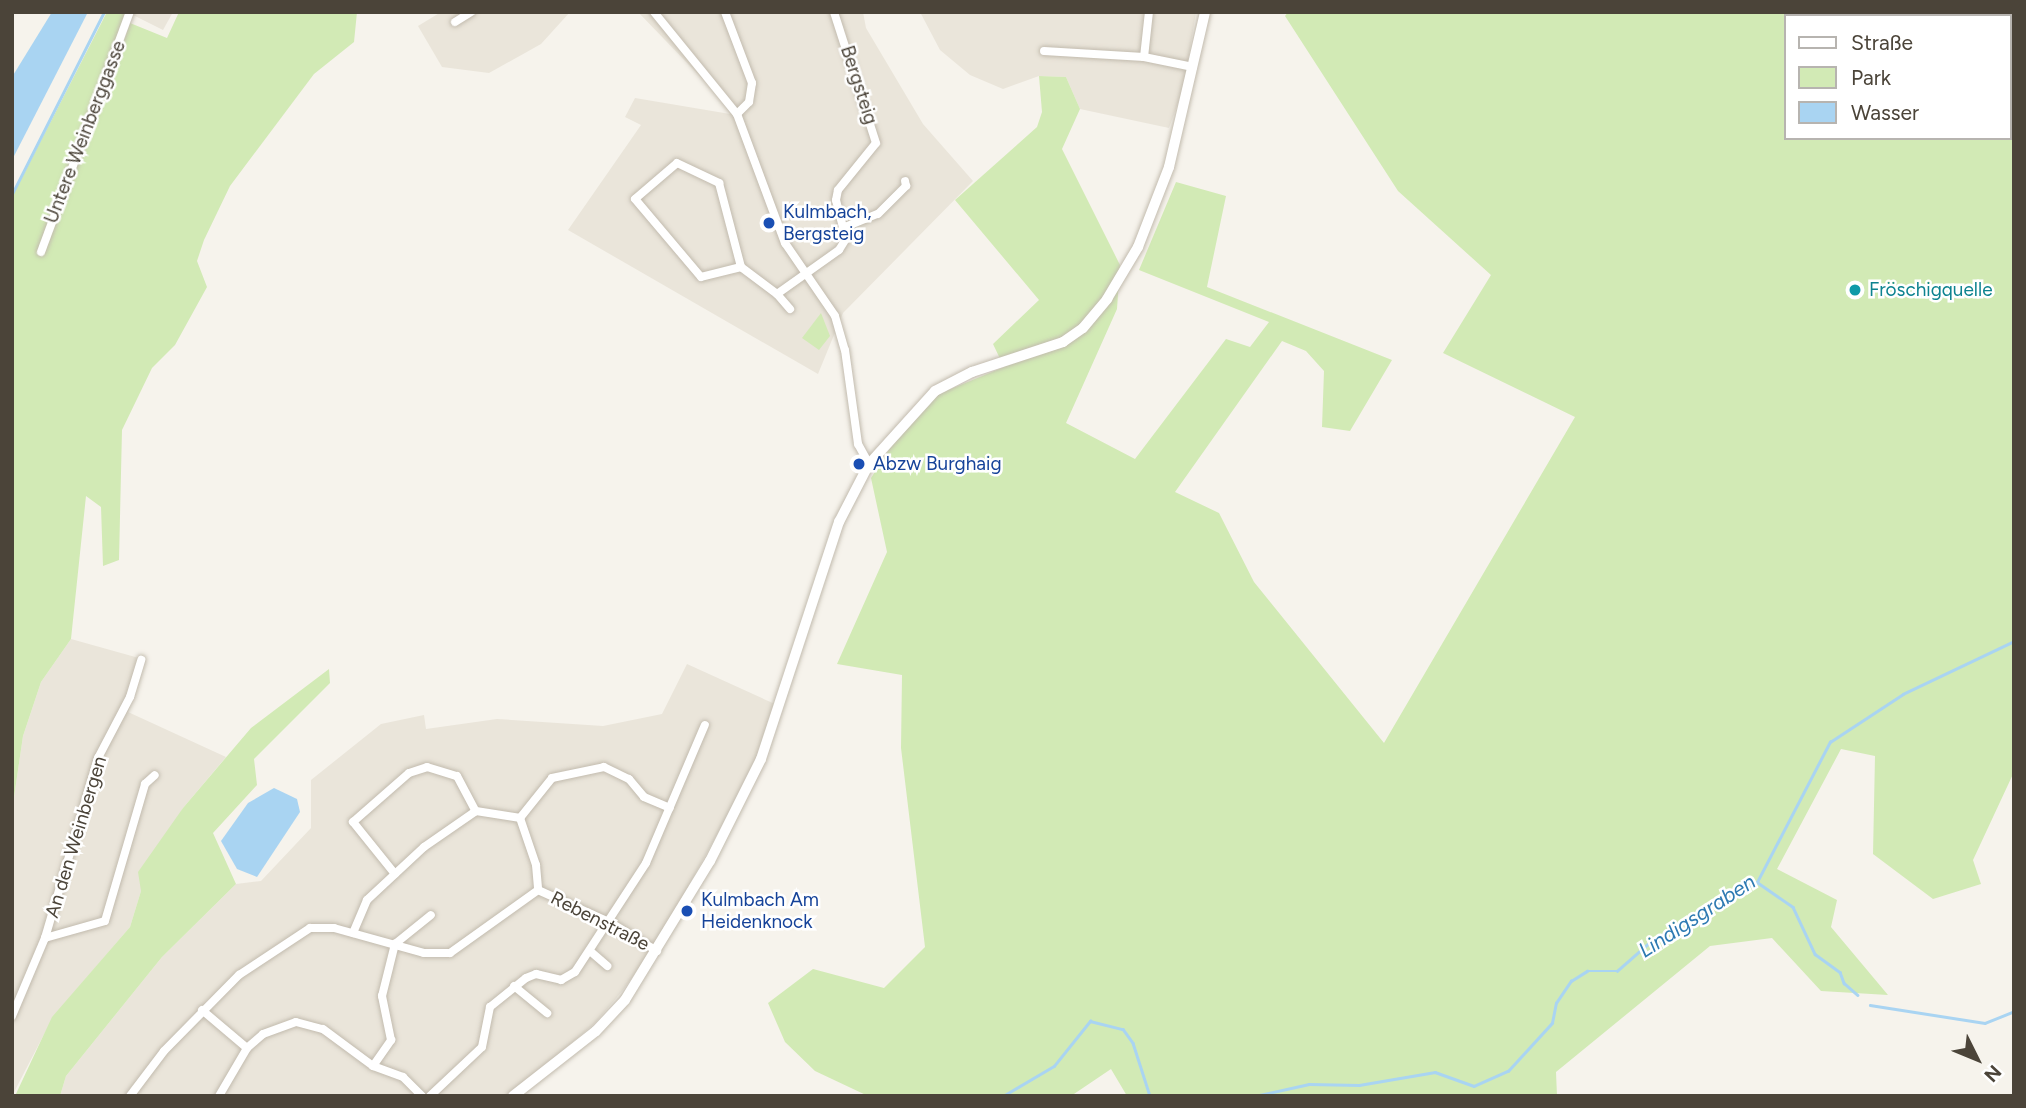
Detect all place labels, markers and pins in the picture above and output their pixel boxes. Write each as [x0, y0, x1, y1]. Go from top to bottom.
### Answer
place label: Kulmbach, Bergsteig [783, 201, 872, 245]
marker: Kulmbach, Bergsteig [761, 215, 777, 231]
place label: Fröschigquelle [1869, 279, 1993, 301]
marker: Fröschigquelle [1847, 282, 1863, 298]
place label: Abzw Burghaig [873, 453, 1002, 475]
marker: Abzw Burghaig [851, 456, 867, 472]
place label: Kulmbach Am Heidenknock [701, 889, 819, 933]
marker: Kulmbach Am Heidenknock [679, 903, 695, 919]

